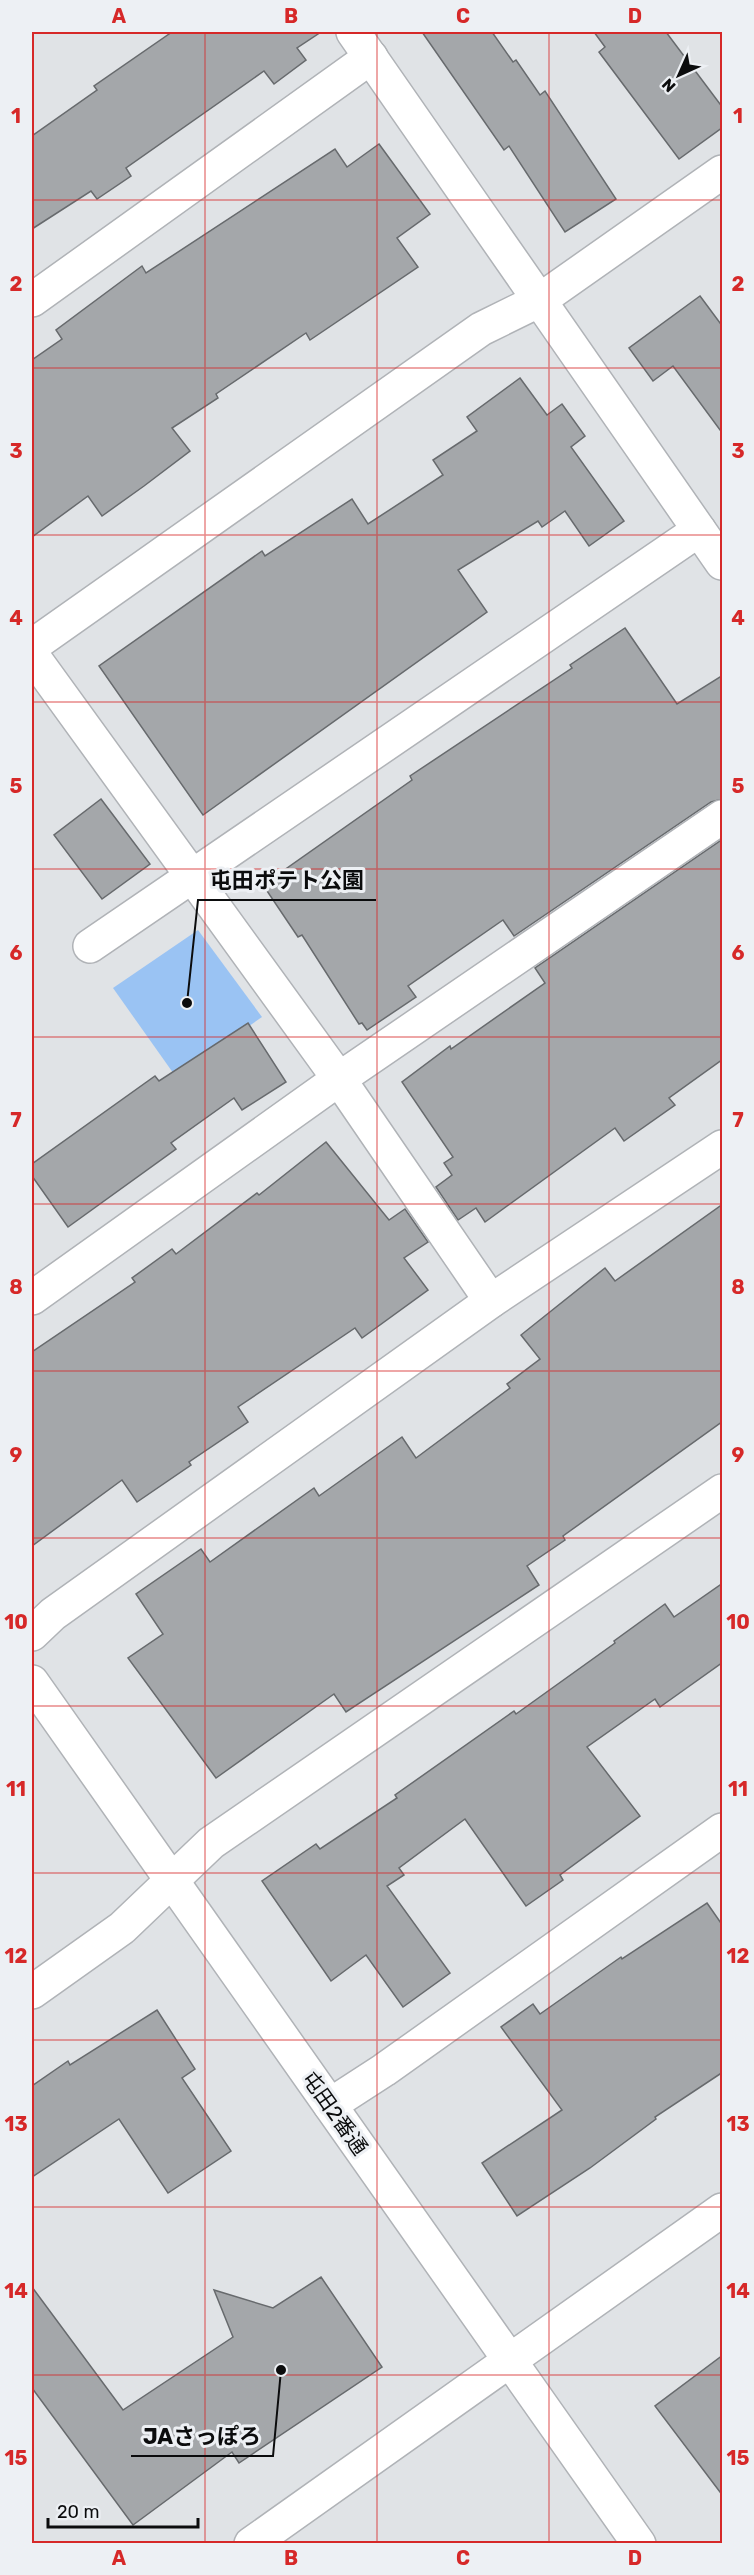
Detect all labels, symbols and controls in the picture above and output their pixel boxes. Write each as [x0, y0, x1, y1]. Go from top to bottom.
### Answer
text: A [112, 4, 127, 28]
text: B [284, 4, 298, 28]
text: C [456, 4, 470, 28]
text: D [628, 4, 642, 28]
north arrow [649, 45, 709, 105]
text: N [658, 74, 680, 96]
text: 1 [11, 104, 21, 128]
text: 1 [733, 104, 743, 128]
text: 2 [10, 272, 23, 296]
text: 2 [732, 272, 745, 296]
text: 3 [9, 439, 23, 463]
text: 3 [731, 439, 745, 463]
text: 4 [9, 606, 23, 630]
text: 4 [731, 606, 745, 630]
text: 5 [10, 774, 23, 798]
text: 5 [732, 774, 745, 798]
callout: 屯田ポテト公園 [198, 860, 376, 900]
text: 屯田ポテト公園 [210, 867, 364, 894]
text: 6 [9, 941, 23, 965]
text: 6 [731, 941, 745, 965]
text: 7 [10, 1108, 22, 1132]
text: 7 [732, 1108, 744, 1132]
text: 8 [9, 1275, 23, 1299]
text: 8 [731, 1275, 745, 1299]
text: 9 [10, 1443, 23, 1467]
text: 9 [732, 1443, 745, 1467]
text: 10 [4, 1610, 28, 1634]
text: 10 [726, 1610, 750, 1634]
text: 11 [6, 1777, 26, 1801]
text: 11 [728, 1777, 748, 1801]
text: 12 [5, 1944, 27, 1968]
text: 12 [727, 1944, 749, 1968]
street label: 屯田2番通 [297, 2066, 373, 2160]
text: 13 [4, 2112, 28, 2136]
text: 13 [726, 2112, 750, 2136]
text: 14 [4, 2279, 28, 2303]
text: 14 [726, 2279, 750, 2303]
callout: JAさっぽろ [131, 2416, 273, 2456]
text: JAさっぽろ [143, 2423, 261, 2450]
text: 15 [5, 2446, 28, 2470]
text: 15 [727, 2446, 750, 2470]
scale bar [48, 2491, 198, 2529]
text: 20 m [57, 2501, 99, 2523]
text: A [112, 2546, 127, 2570]
text: B [284, 2546, 298, 2570]
text: C [456, 2546, 470, 2570]
text: D [628, 2546, 642, 2570]

